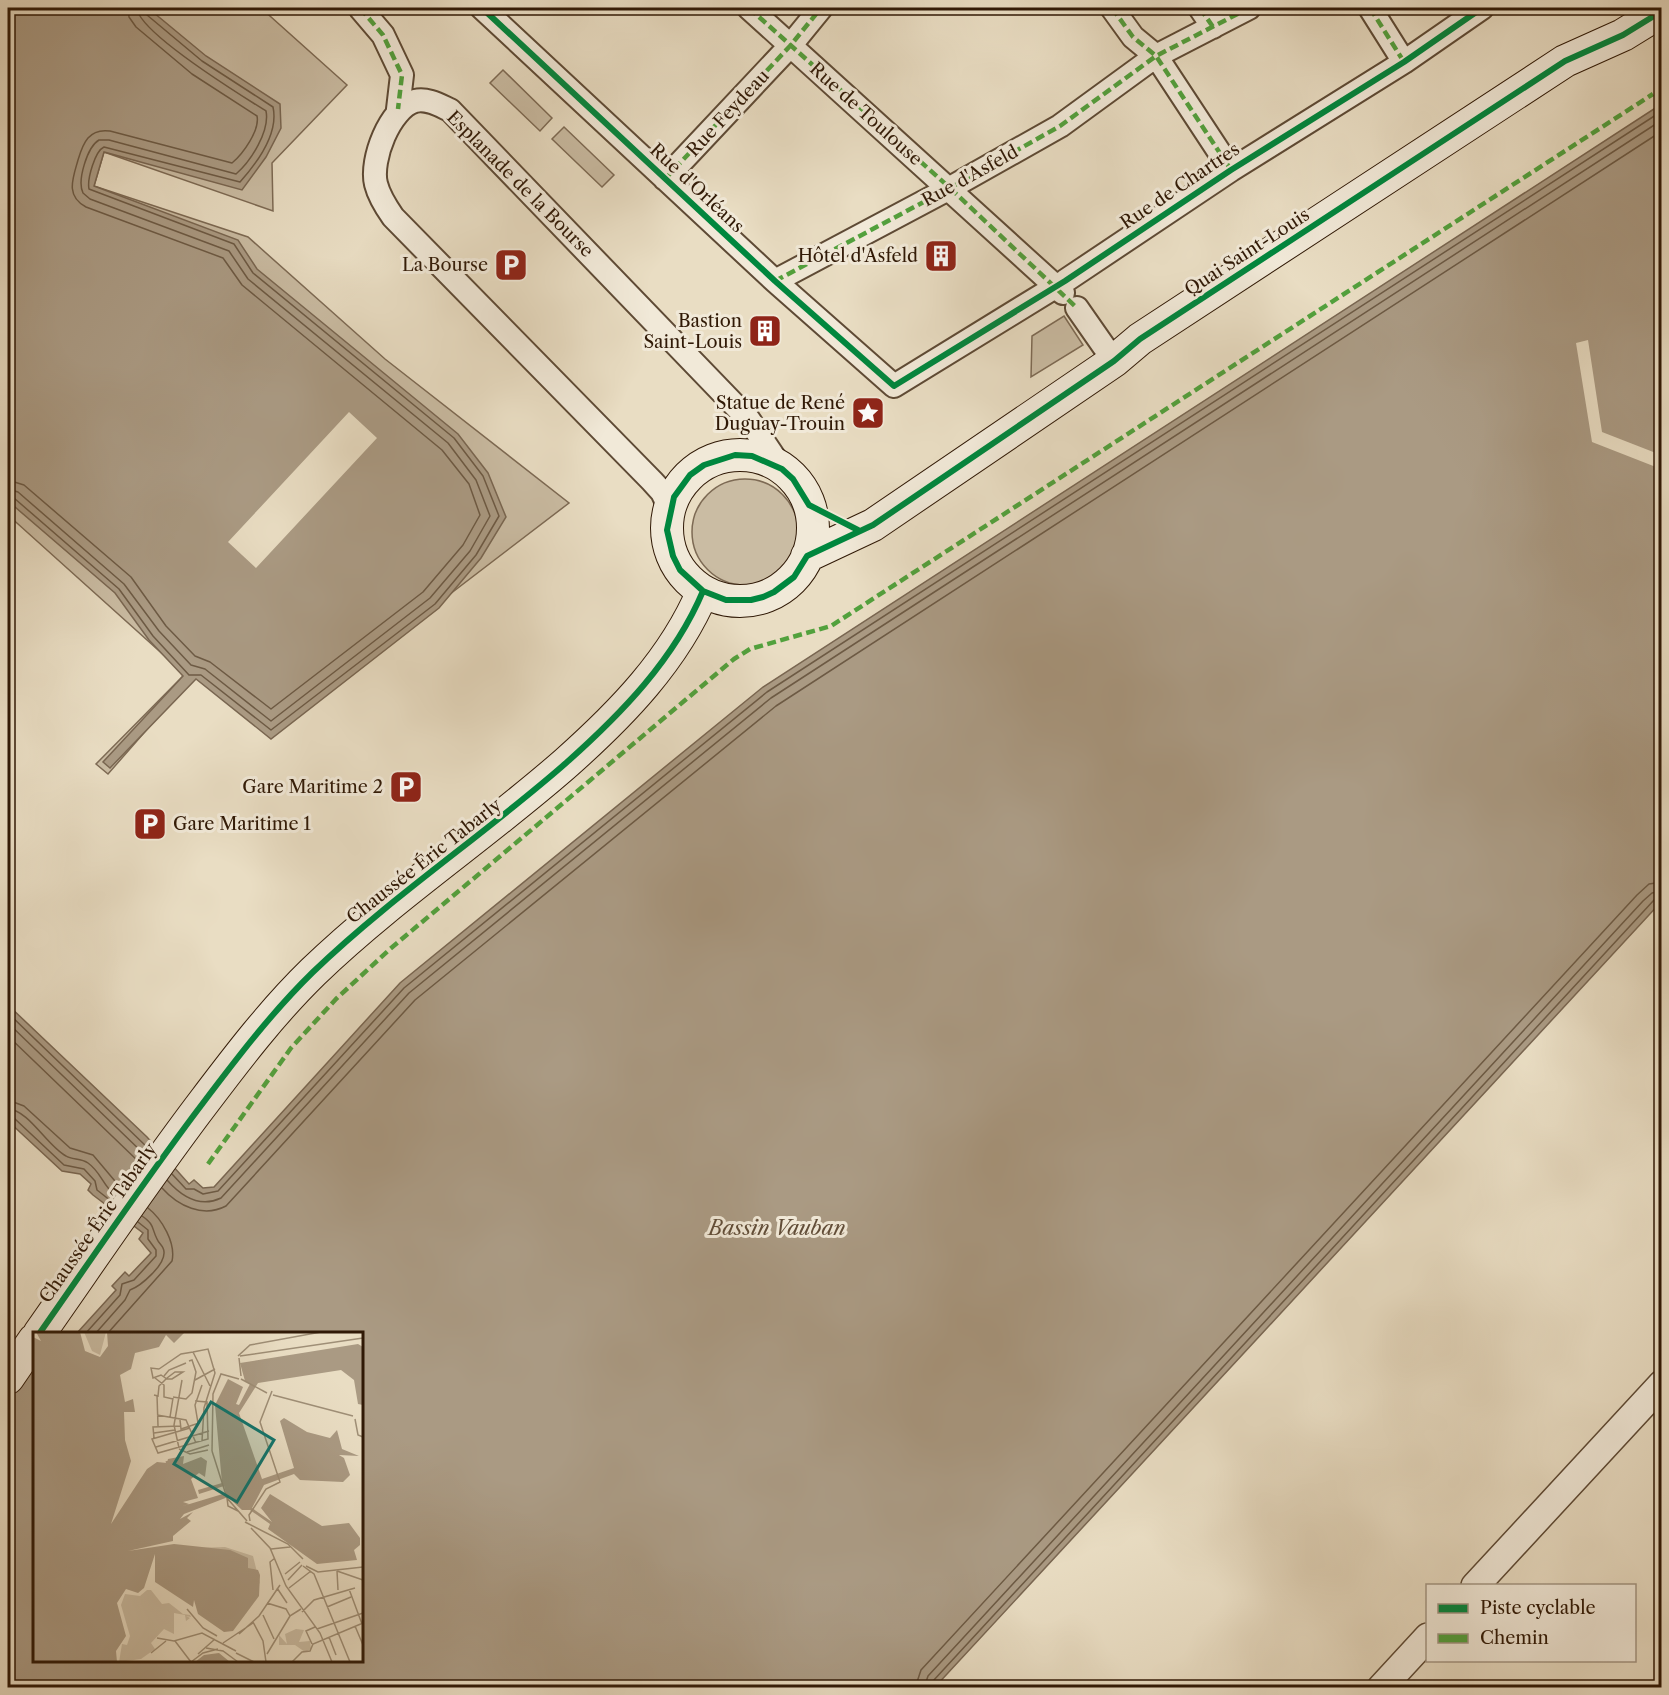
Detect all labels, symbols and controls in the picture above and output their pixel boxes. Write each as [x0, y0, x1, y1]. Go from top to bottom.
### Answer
street label: Rue de Toulouse [805, 58, 927, 170]
street label: Rue Feydeau [682, 65, 774, 161]
street label: Esplanade de la Bourse [442, 106, 598, 262]
street label: Rue de Chartres [1116, 138, 1244, 234]
street label: Rue d'Orléans [645, 139, 749, 237]
street label: Rue d'Asfeld [918, 141, 1022, 211]
street label: Quai Saint-Louis [1180, 203, 1314, 301]
building icon: Hôtel d'Asfeld [923, 238, 959, 274]
place label: Hôtel d'Asfeld [798, 245, 918, 267]
parking icon: La Bourse [493, 247, 529, 283]
place label: La Bourse [402, 254, 488, 276]
place label: Bastion Saint-Louis [643, 310, 742, 353]
building icon: Bastion Saint-Louis [747, 313, 783, 349]
place label: Statue de René Duguay-Trouin [715, 392, 845, 435]
place icon: Statue de René Duguay-Trouin [850, 395, 886, 431]
parking icon: Gare Maritime 2 [388, 769, 424, 805]
place label: Gare Maritime 2 [242, 776, 383, 798]
street label: Chaussée Éric Tabarly [342, 792, 506, 928]
parking icon: Gare Maritime 1 [132, 806, 168, 842]
place label: Gare Maritime 1 [173, 813, 311, 835]
street label: Chaussée Éric Tabarly [34, 1137, 162, 1307]
water label: Bassin Vauban [707, 1216, 846, 1240]
inset map [33, 1332, 363, 1662]
legend [1426, 1584, 1636, 1662]
text: Piste cyclable [1480, 1597, 1596, 1619]
text: Chemin [1480, 1627, 1549, 1649]

